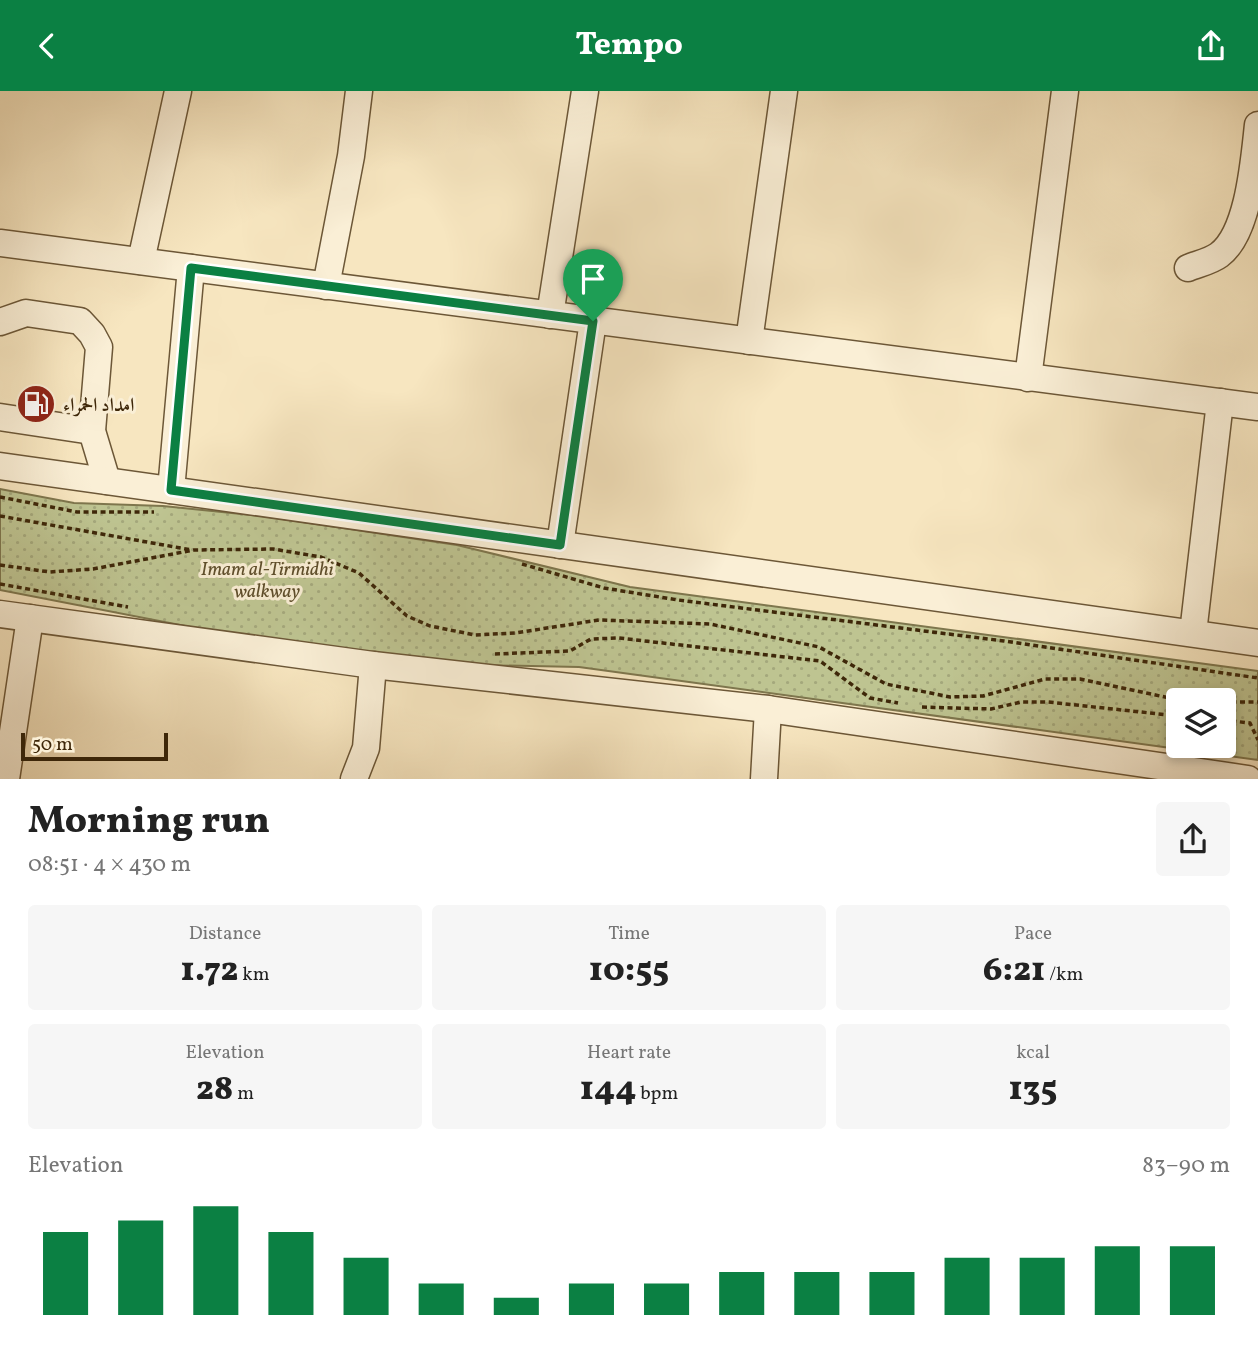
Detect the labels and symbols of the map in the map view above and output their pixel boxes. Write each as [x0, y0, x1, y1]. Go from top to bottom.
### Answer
pin [563, 249, 623, 321]
fuel station icon: امداد الحمراء [15, 383, 57, 425]
place label: امداد الحمراء [63, 393, 134, 419]
park label: Imam al-Tirmidhi walkway [201, 557, 334, 605]
scale bar [21, 730, 168, 762]

